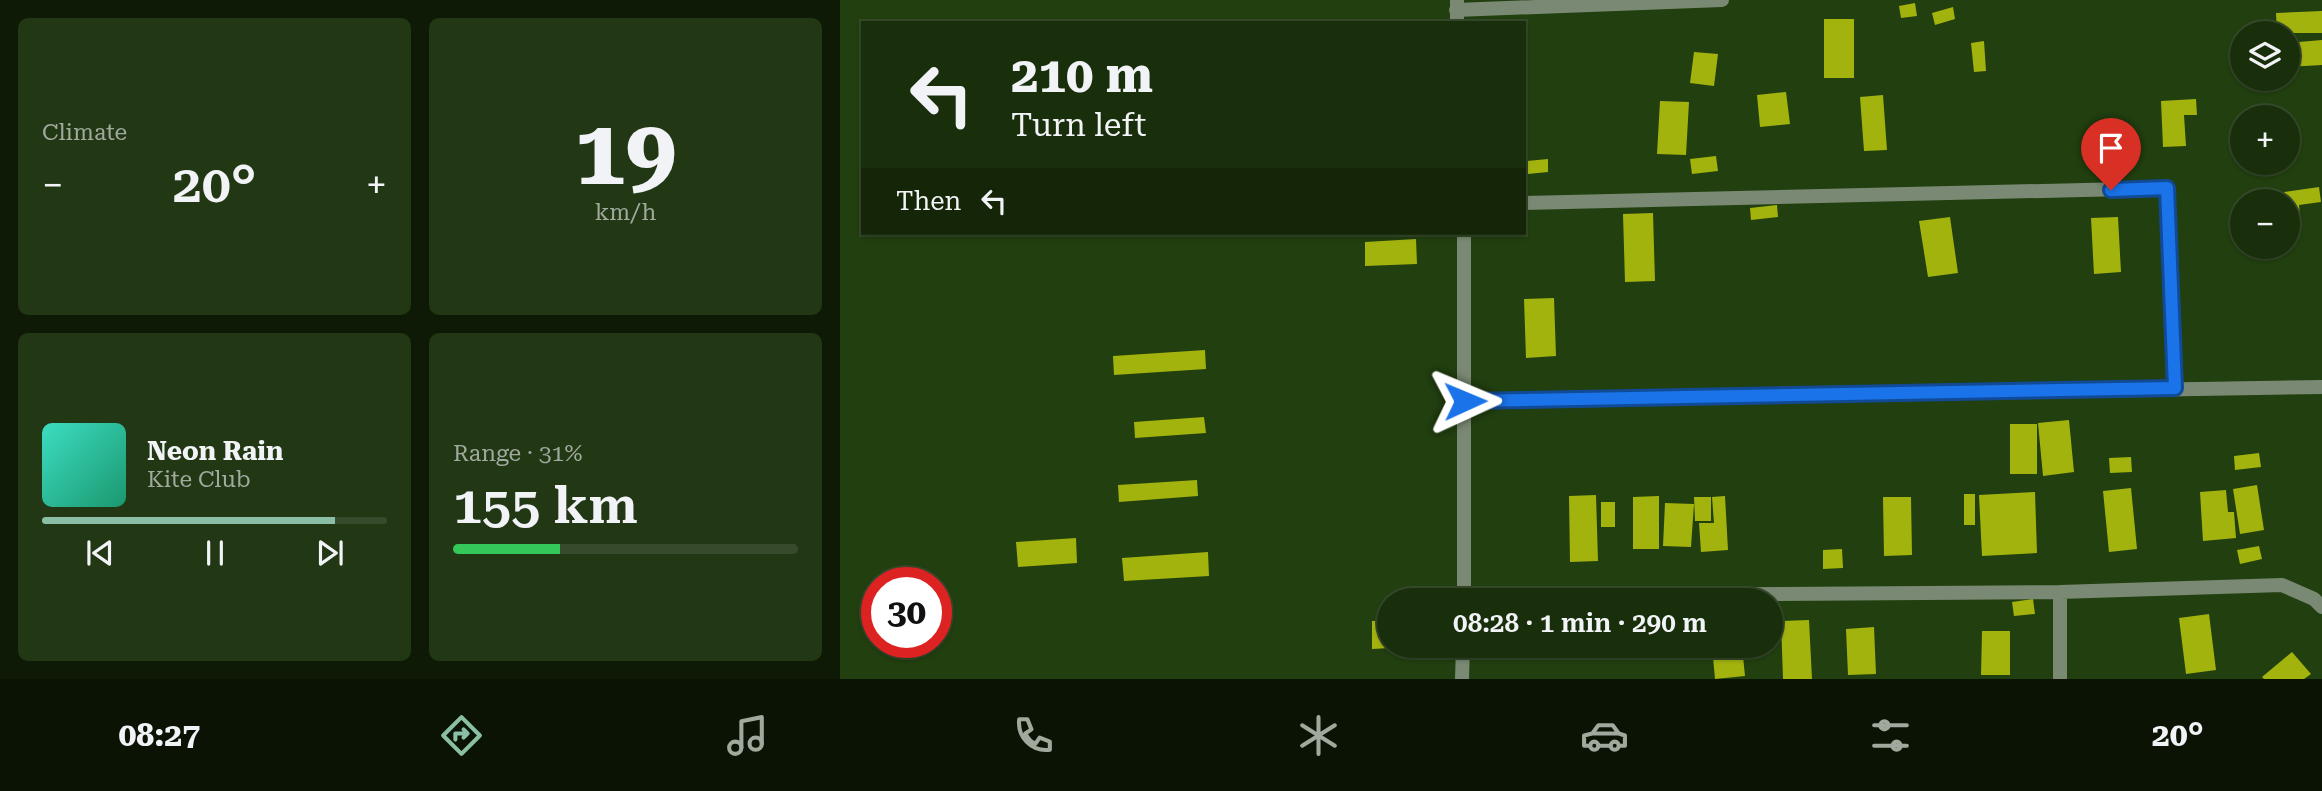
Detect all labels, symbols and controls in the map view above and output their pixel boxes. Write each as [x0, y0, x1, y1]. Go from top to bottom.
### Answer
map controls [2230, 21, 2300, 259]
button: layers [2230, 21, 2300, 91]
text: 210 m [1011, 47, 1153, 104]
icon: left [896, 49, 987, 140]
text: 19 [575, 100, 676, 206]
button: + [2230, 105, 2300, 175]
text: Turn left [1011, 106, 1146, 144]
pin [2081, 118, 2141, 190]
text: Climate [42, 119, 127, 146]
icon: arrive [2092, 129, 2130, 167]
text: 20° [173, 154, 256, 215]
text: − [42, 163, 63, 207]
text: + [366, 163, 387, 207]
icon: left [975, 182, 1013, 220]
text: Then [896, 186, 961, 216]
button: − [2230, 189, 2300, 259]
text: km/h [595, 199, 656, 226]
position arrow [1428, 364, 1502, 438]
text: Neon Rain [147, 436, 283, 466]
text: Range · 31% [453, 440, 582, 467]
text: Kite Club [147, 466, 251, 493]
text: 155 km [453, 475, 638, 536]
icon: previous [81, 534, 119, 572]
icon: pause [196, 534, 234, 572]
icon: next [311, 534, 349, 572]
speed limit sign: 30 [861, 567, 952, 658]
text: 08:28 · 1 min · 290 m [1453, 608, 1707, 638]
icon: directions [437, 711, 486, 760]
icon: music [723, 711, 772, 760]
icon: phone [1009, 711, 1058, 760]
icon: climate [1294, 711, 1343, 760]
icon: car [1580, 711, 1629, 760]
icon: filters [1866, 711, 1915, 760]
text: 08:27 [118, 716, 200, 754]
text: 20° [2152, 716, 2204, 754]

